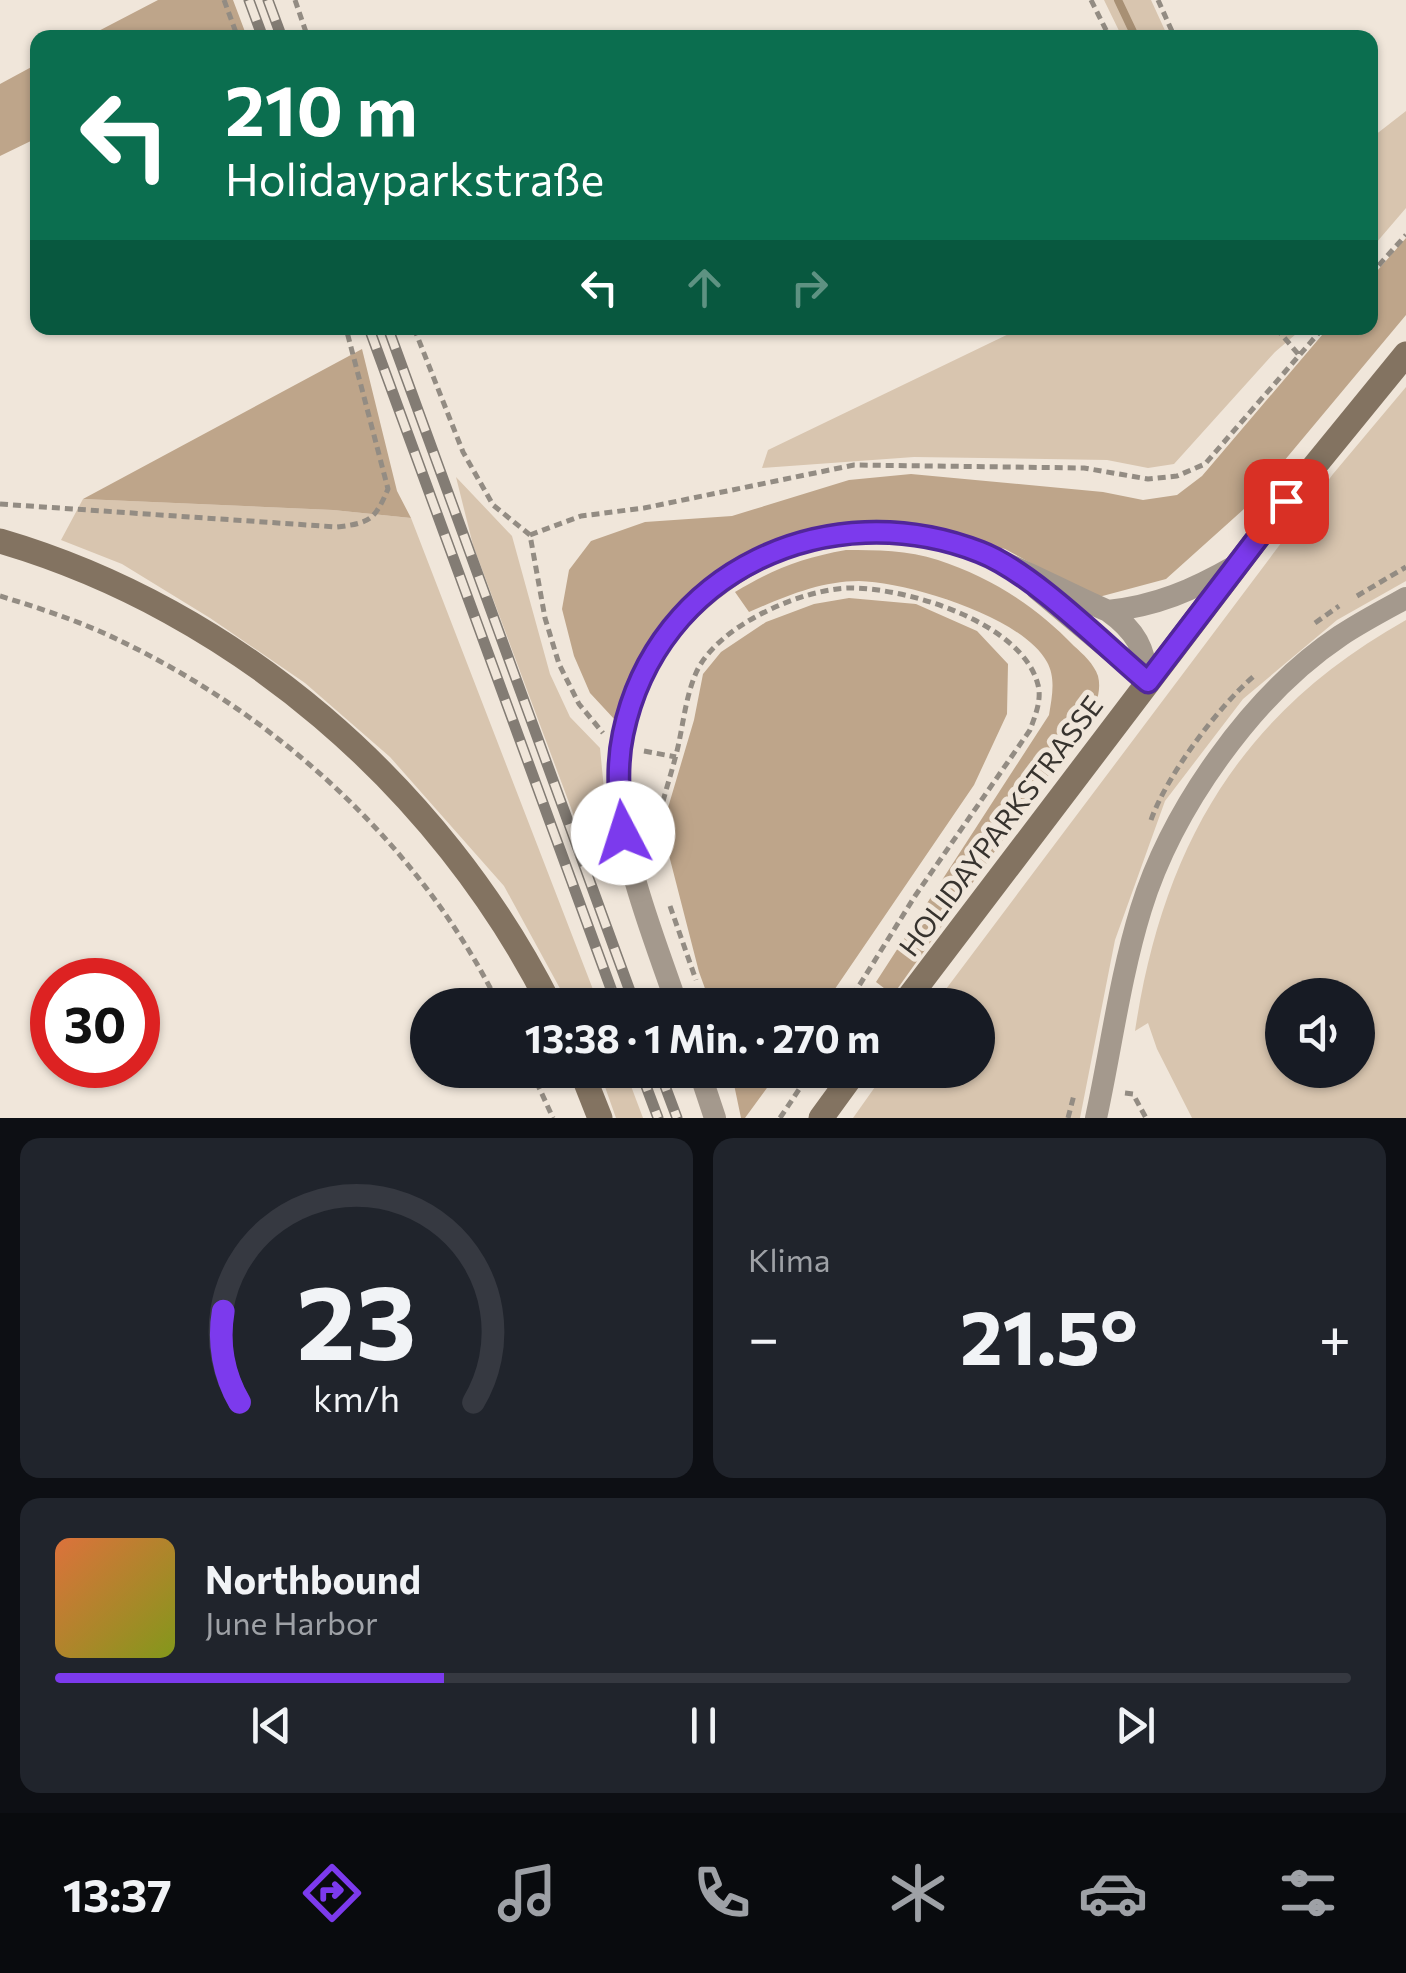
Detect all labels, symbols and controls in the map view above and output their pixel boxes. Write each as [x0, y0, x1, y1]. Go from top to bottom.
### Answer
text: 210 m [225, 65, 417, 150]
icon: left [60, 70, 190, 200]
text: Holidayparkstraße [225, 150, 604, 205]
icon: left [572, 260, 627, 315]
icon: ahead [677, 260, 732, 315]
icon: right [782, 260, 837, 315]
pin [1244, 459, 1329, 544]
icon: arrive [1259, 474, 1314, 529]
street label: HOLIDAYPARKSTRASSE [891, 689, 1109, 962]
position arrow [571, 781, 675, 885]
speed limit sign: 30 [30, 958, 160, 1088]
map controls [1265, 978, 1375, 1088]
button: sound [1265, 978, 1375, 1088]
text: 13:38 · 1 Min. · 270 m [525, 1014, 880, 1061]
text: Klima [748, 1239, 830, 1279]
text: 23 [297, 1254, 416, 1381]
text: 21.5° [960, 1289, 1138, 1380]
text: − [748, 1302, 779, 1369]
text: + [1319, 1302, 1351, 1369]
text: km/h [313, 1376, 400, 1419]
text: Northbound [205, 1555, 421, 1602]
text: June Harbor [205, 1602, 378, 1642]
icon: previous [244, 1698, 299, 1753]
icon: pause [676, 1698, 731, 1753]
icon: next [1108, 1698, 1163, 1753]
icon: directions [297, 1858, 367, 1928]
icon: music [492, 1858, 562, 1928]
icon: phone [687, 1858, 757, 1928]
icon: climate [883, 1858, 953, 1928]
icon: car [1078, 1858, 1148, 1928]
icon: filters [1273, 1858, 1343, 1928]
text: 13:37 [63, 1866, 172, 1921]

